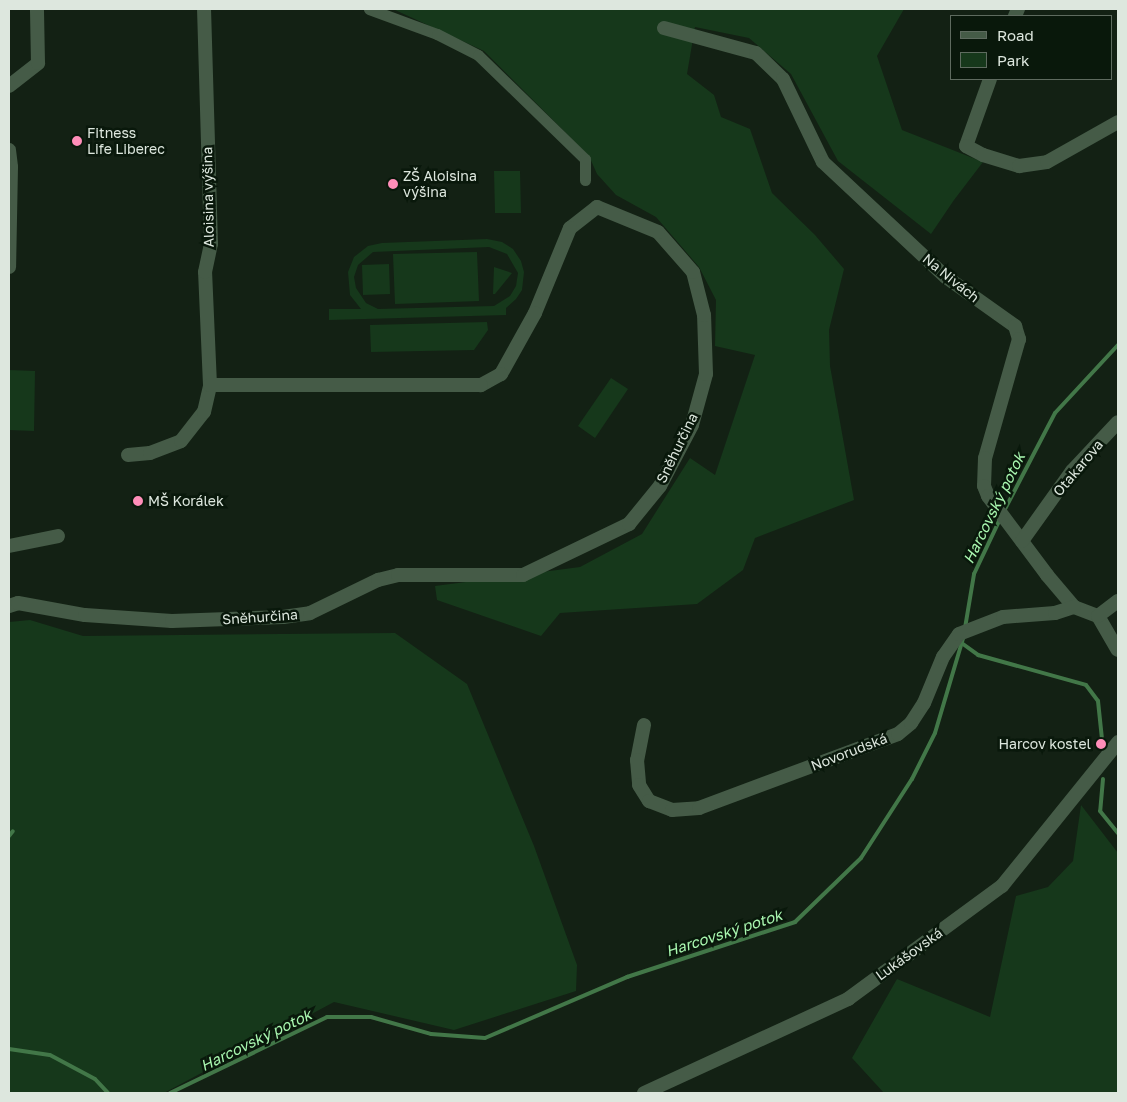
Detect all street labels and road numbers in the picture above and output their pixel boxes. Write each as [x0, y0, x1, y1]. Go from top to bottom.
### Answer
street label: Aloisina výšina [199, 147, 217, 247]
street label: Na Nivách [919, 250, 983, 306]
street label: Sněhurčina [653, 410, 701, 486]
street label: Otakarova [1050, 436, 1106, 500]
street label: Sněhurčina [222, 606, 298, 628]
street label: Novorudská [808, 730, 890, 774]
street label: Lukášovská [872, 924, 946, 984]

